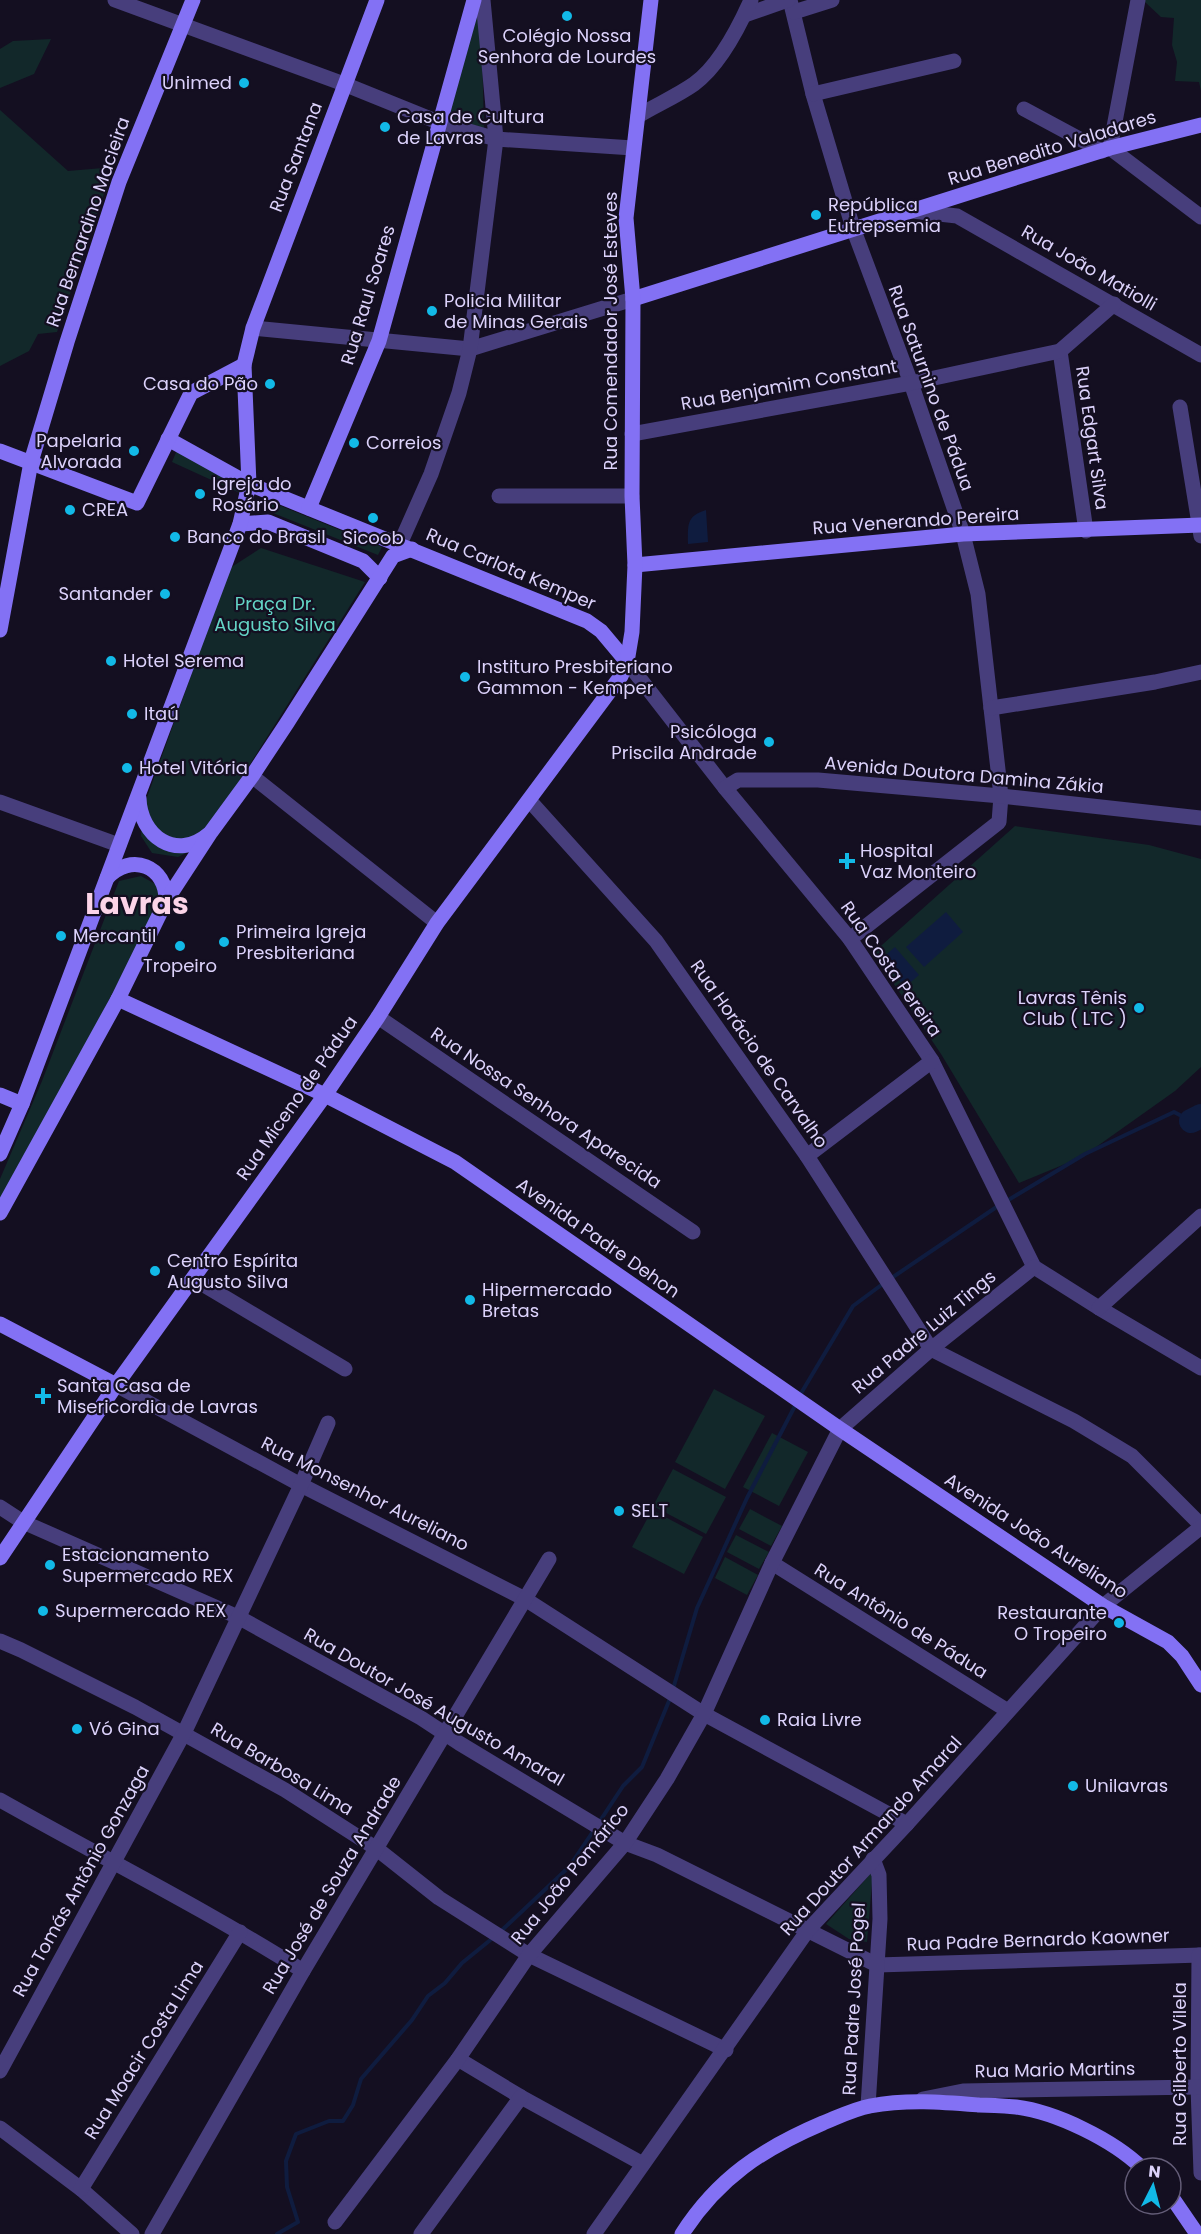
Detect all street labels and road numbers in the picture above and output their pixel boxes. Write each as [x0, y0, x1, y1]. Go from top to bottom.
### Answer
street label: Rua Santana [263, 98, 328, 215]
street label: Rua Benedito Valadares [945, 104, 1159, 191]
street label: Rua Bernardino Macieira [40, 113, 135, 330]
street label: Rua Comendador José Esteves [598, 191, 623, 471]
street label: Rua João Matiolli [1017, 219, 1162, 317]
street label: Rua Raul Soares [334, 222, 401, 368]
street label: Rua Saturnino de Pádua [883, 281, 980, 494]
street label: Rua Benjamim Constant [679, 353, 899, 416]
street label: Rua Edgart Silva [1070, 364, 1115, 511]
street label: Rua Venerando Pereira [812, 501, 1020, 540]
street label: Rua Carlota Kemper [422, 521, 600, 616]
street label: Avenida Doutora Damina Zákia [823, 750, 1105, 799]
street label: Rua Costa Pereira [835, 896, 948, 1042]
street label: Rua Horácio de Carvalho [685, 955, 834, 1153]
street label: Rua Miceno de Pádua [230, 1010, 363, 1185]
street label: Rua Nossa Senhora Aparecida [426, 1021, 667, 1194]
street label: Avenida Padre Dehon [512, 1172, 685, 1304]
street label: Rua Padre Luiz Tings [846, 1264, 1001, 1399]
street label: Rua Monsenhor Aureliano [257, 1430, 473, 1557]
street label: Avenida João Aureliano [940, 1467, 1133, 1604]
street label: Rua Antônio de Pádua [810, 1557, 993, 1684]
street label: Rua Doutor José Augusto Amaral [299, 1621, 569, 1792]
street label: Rua Barbosa Lima [206, 1716, 358, 1821]
street label: Rua Doutor Armando Amaral [774, 1731, 967, 1941]
street label: Rua Tomás Antônio Gonzaga [6, 1760, 155, 2001]
street label: Rua José de Souza Andrade [256, 1771, 407, 1999]
street label: Rua João Pomárico [505, 1798, 634, 1950]
street label: Rua Padre José Pogel [836, 1902, 871, 2096]
street label: Rua Padre Bernardo Kaowner [906, 1922, 1170, 1957]
street label: Rua Moacir Costa Lima [78, 1955, 209, 2144]
street label: Rua Gilberto Vilela [1167, 1982, 1192, 2146]
street label: Rua Mario Martins [974, 2056, 1136, 2083]

